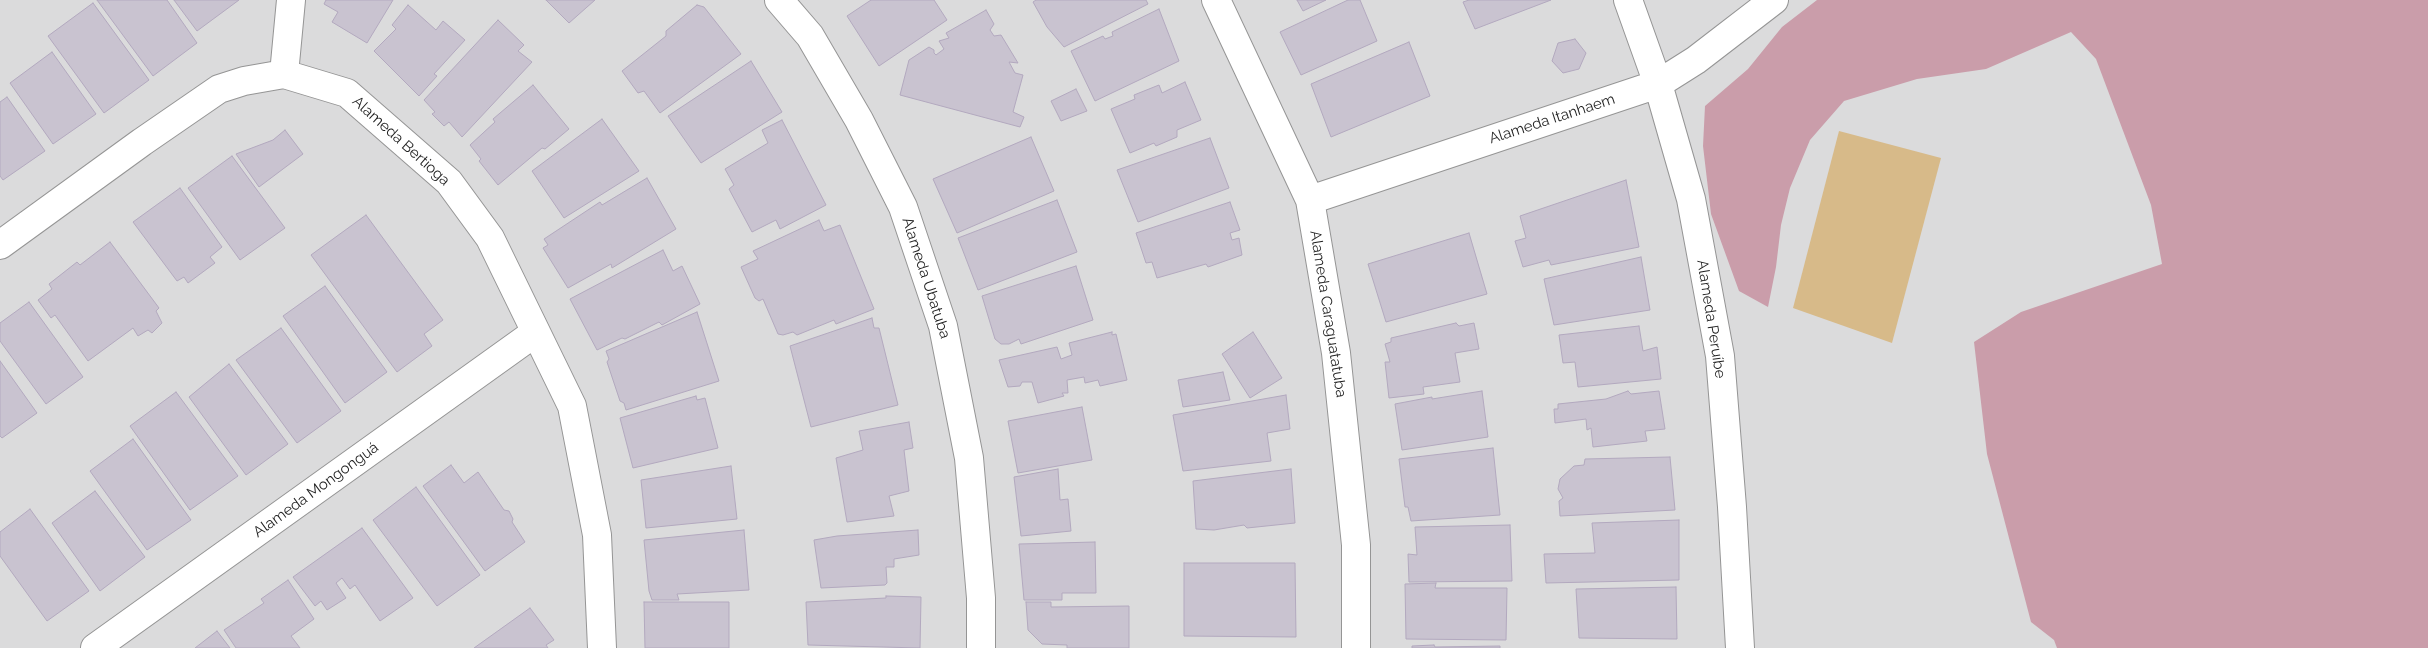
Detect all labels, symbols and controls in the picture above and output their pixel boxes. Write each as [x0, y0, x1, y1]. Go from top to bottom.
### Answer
street label: Alameda Itanhaem [1487, 90, 1617, 148]
street label: Alameda Bertioga [349, 92, 453, 190]
street label: Alameda Ubatuba [898, 215, 954, 341]
street label: Alameda Caraguatatuba [1306, 229, 1350, 399]
street label: Alameda Peruíbe [1693, 258, 1729, 380]
street label: Alameda Mongonguá [250, 439, 382, 541]

